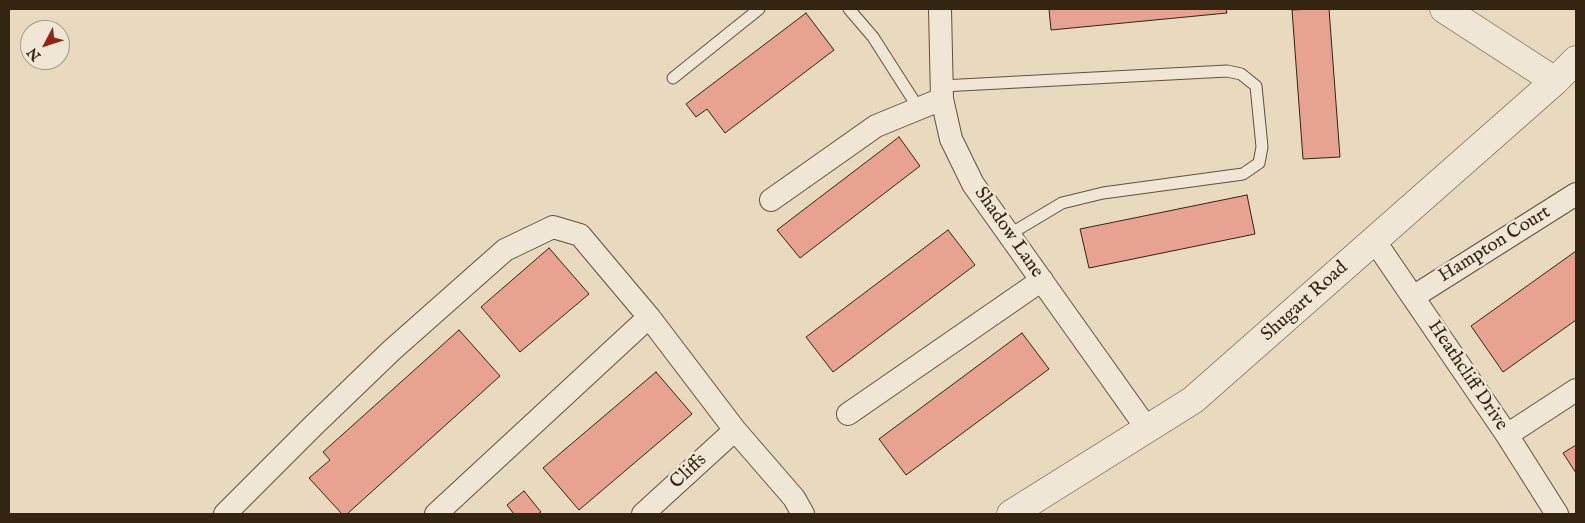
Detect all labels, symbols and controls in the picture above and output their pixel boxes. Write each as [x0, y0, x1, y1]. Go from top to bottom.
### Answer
north arrow [20, 20, 70, 70]
text: N [23, 44, 45, 64]
street label: Shadow Lane [968, 183, 1048, 283]
street label: Hampton Court [1435, 202, 1555, 288]
street label: Shugart Road [1257, 257, 1353, 347]
street label: Heathcliff Drive [1422, 317, 1512, 435]
street label: Cliffs [666, 449, 712, 495]

